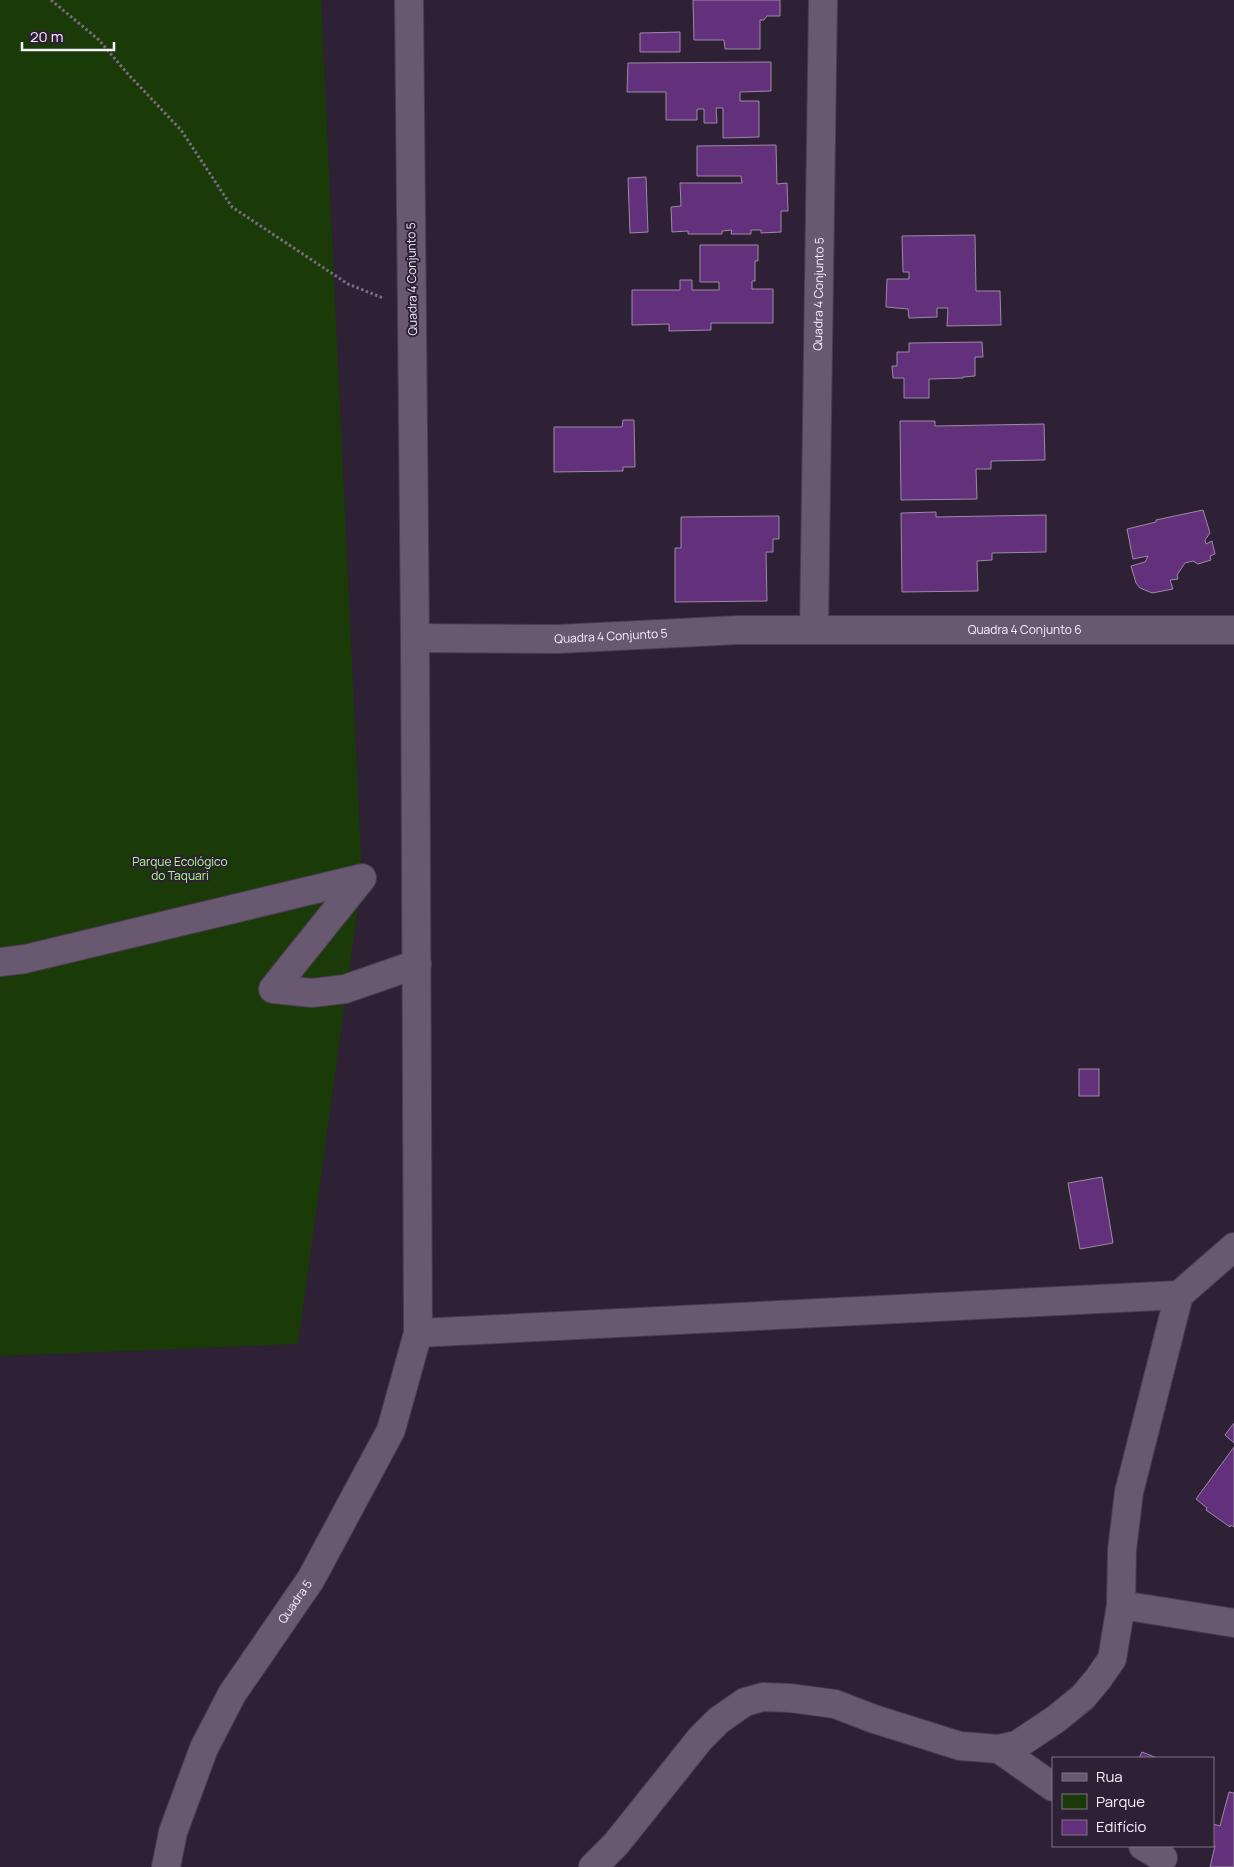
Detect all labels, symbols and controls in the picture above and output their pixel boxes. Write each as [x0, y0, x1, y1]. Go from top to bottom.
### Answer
scale bar [22, 20, 115, 52]
text: 20 m [30, 26, 63, 47]
street label: Quadra 4 Conjunto 5 [402, 222, 421, 336]
street label: Quadra 4 Conjunto 5 [809, 237, 828, 351]
street label: Quadra 4 Conjunto 6 [968, 621, 1082, 638]
street label: Quadra 4 Conjunto 5 [554, 625, 668, 647]
park label: Parque Ecológico do Taquari [132, 853, 228, 884]
street label: Quadra 5 [274, 1576, 316, 1627]
legend [1052, 1757, 1214, 1847]
text: Rua [1096, 1766, 1123, 1787]
text: Parque [1096, 1791, 1145, 1812]
text: Edifício [1096, 1816, 1147, 1837]

